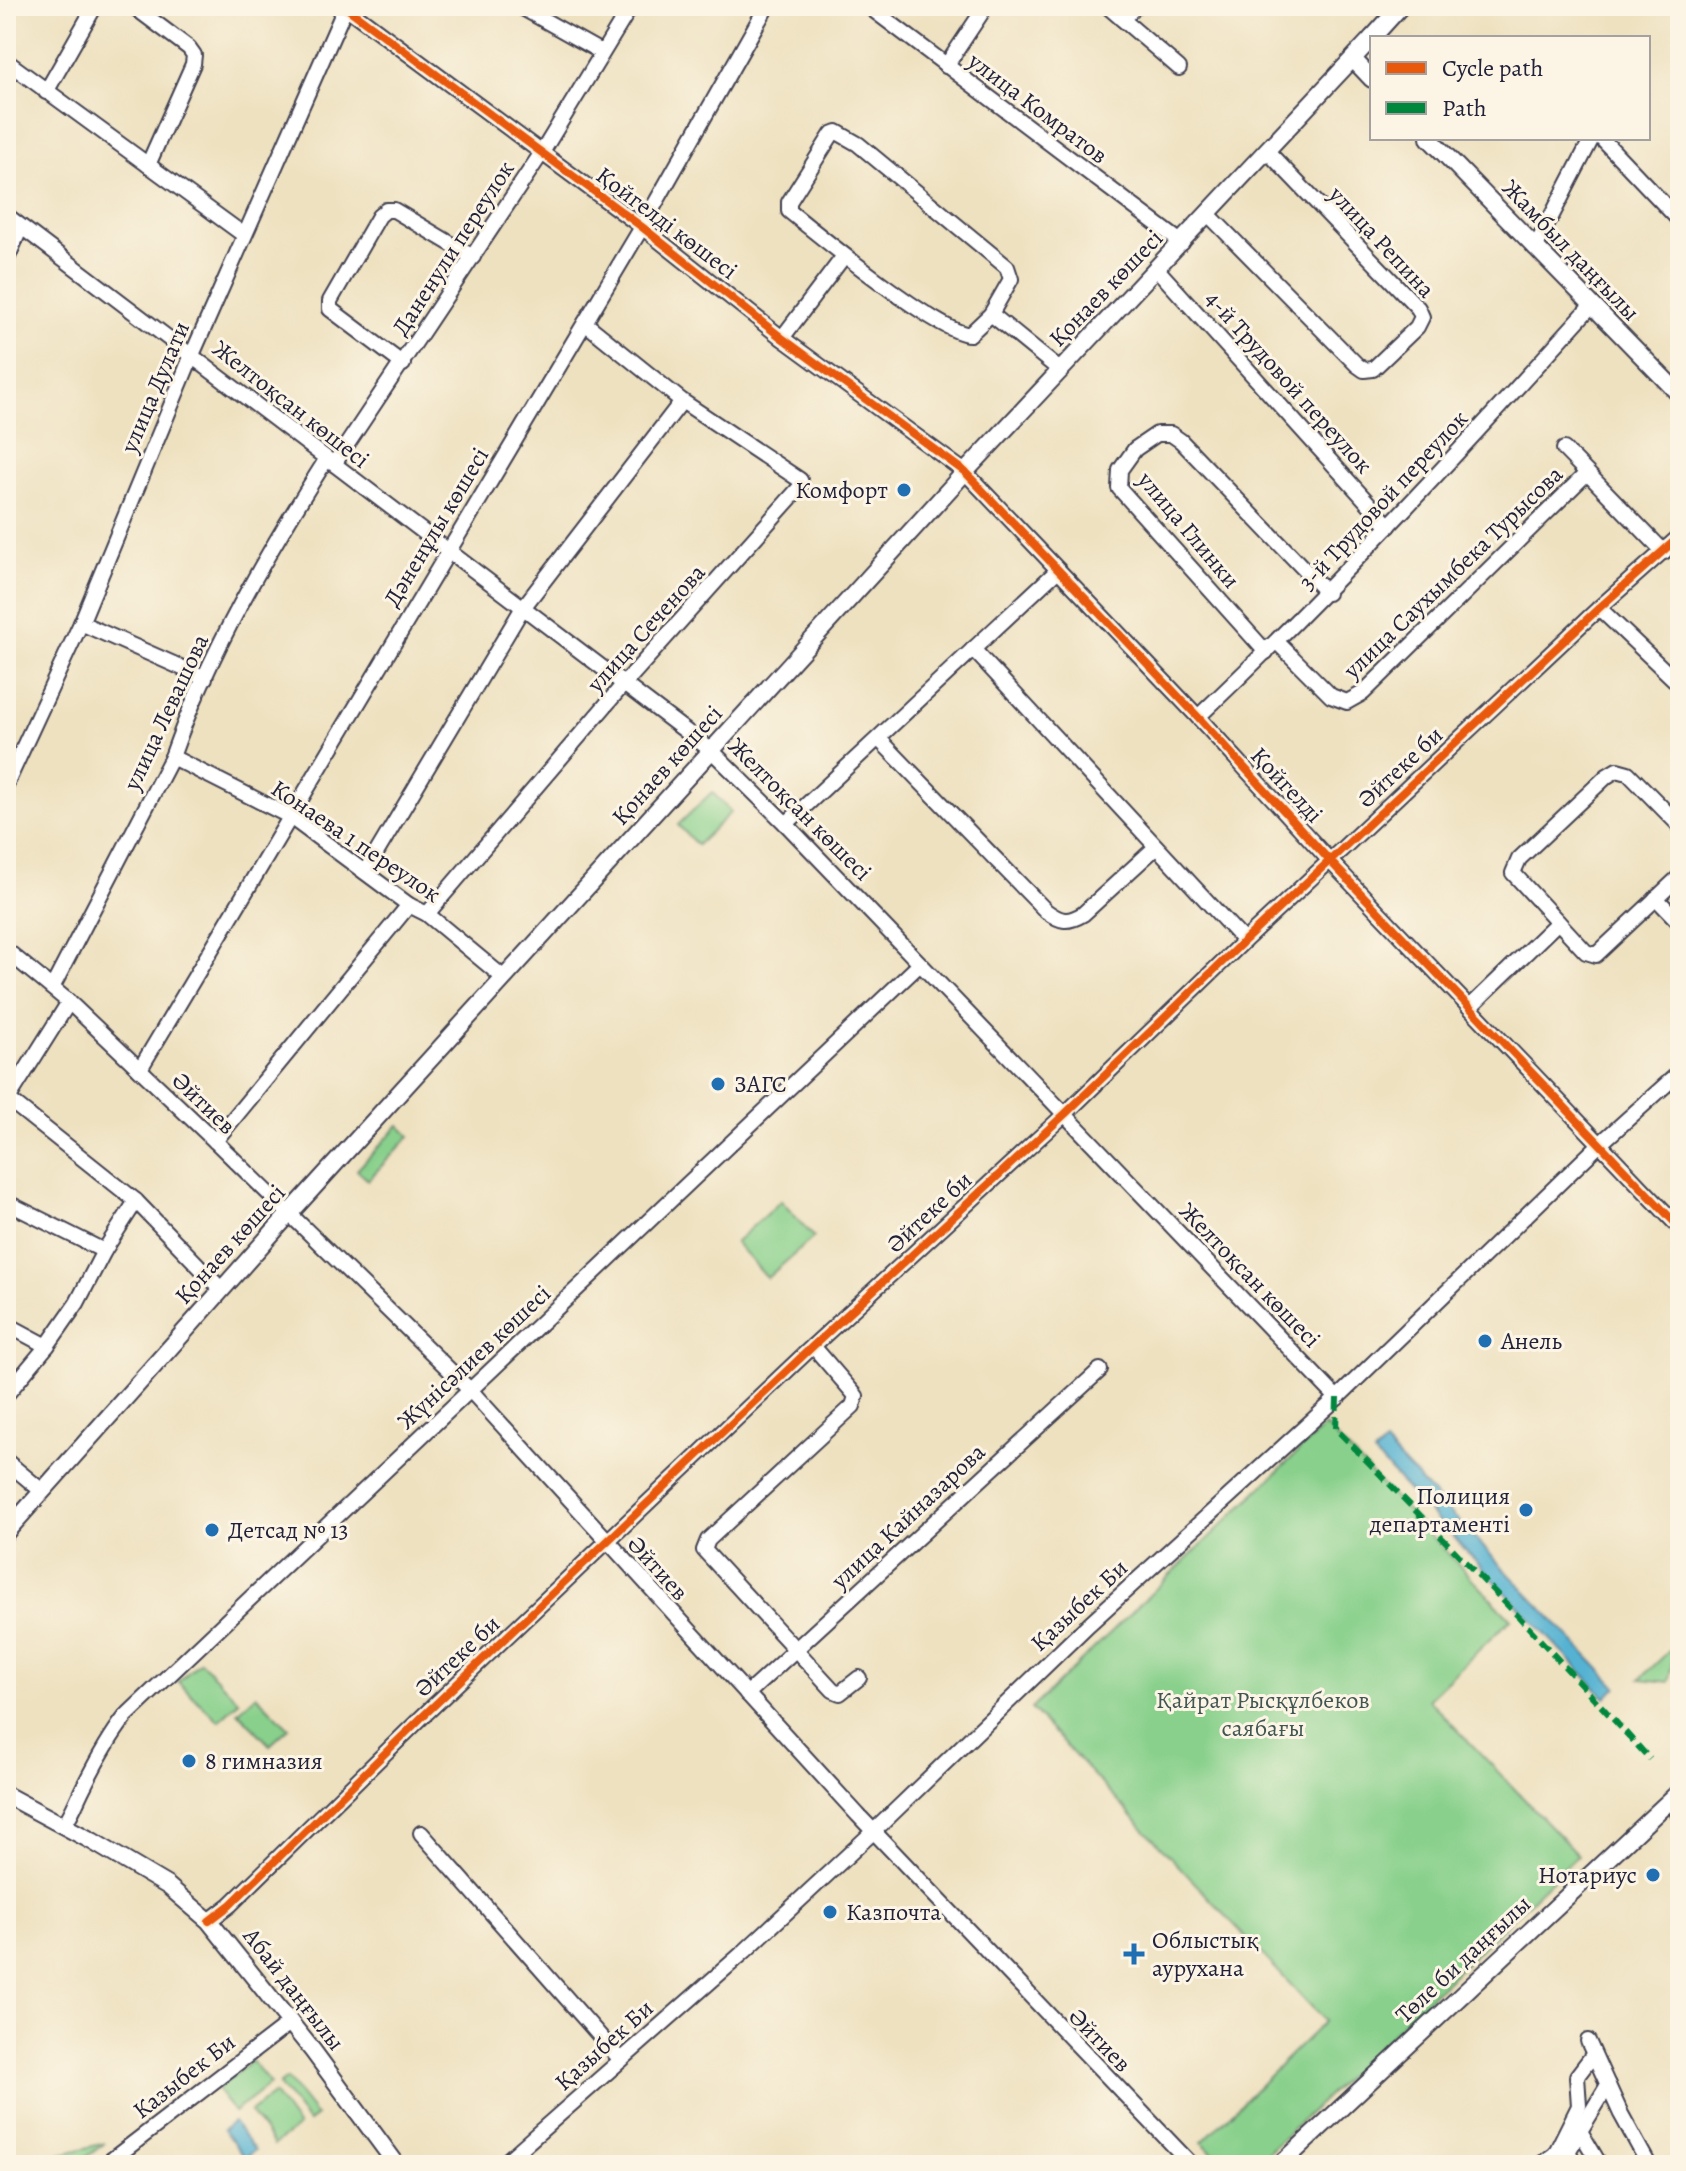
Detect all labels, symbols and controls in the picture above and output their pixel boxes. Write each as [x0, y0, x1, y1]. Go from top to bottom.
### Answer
legend [1370, 36, 1650, 140]
street label: улица Комратов [961, 44, 1114, 171]
text: Cycle path [1442, 52, 1543, 84]
text: Path [1442, 92, 1487, 124]
street label: Даненули переулок [384, 154, 522, 342]
street label: Қойгелді көшесі [590, 159, 744, 287]
street label: Жамбыл даңғылы [1495, 172, 1647, 328]
street label: улица Репина [1321, 178, 1442, 305]
street label: Қонаев көшесі [1042, 223, 1170, 353]
street label: 4-й Трудовой переулок [1198, 284, 1380, 480]
street label: улица Дулати [113, 316, 197, 459]
street label: Желтоқсан көшесі [206, 333, 376, 475]
street label: 3-й Трудовой переулок [1291, 403, 1475, 597]
street label: Дәненұлы көшесі [376, 441, 496, 613]
street label: улица Саухымбека Турысова [1335, 458, 1570, 686]
street label: улица Глинки [1130, 464, 1247, 595]
place label: Комфорт [795, 474, 888, 506]
marker: Комфорт [895, 481, 913, 499]
street label: улица Сеченова [579, 557, 712, 700]
street label: улица Левашова [115, 629, 216, 796]
street label: Қонаев көшесі [605, 698, 729, 832]
street label: Әйтеке би [1350, 719, 1450, 815]
street label: Желтоқсан көшесі [721, 730, 879, 888]
street label: Қойгелді [1244, 740, 1330, 830]
street label: Конаева 1 переулок [265, 772, 447, 910]
street label: Әйтиев [165, 1065, 243, 1141]
place label: ЗАГС [734, 1068, 787, 1100]
marker: ЗАГС [709, 1075, 727, 1093]
street label: Әйтеке би [879, 1164, 979, 1260]
street label: Қонаев көшесі [168, 1177, 292, 1311]
street label: Желтоқсан көшесі [1172, 1195, 1328, 1355]
street label: Жүнісәлиев көшесі [390, 1278, 558, 1436]
place label: Анель [1500, 1325, 1562, 1357]
marker: Анель [1476, 1332, 1494, 1350]
street label: улица Кайназарова [823, 1436, 992, 1597]
place label: Полиция департаменті [1369, 1480, 1510, 1540]
marker: Полиция департаменті [1517, 1501, 1535, 1519]
place label: Детсад № 13 [228, 1514, 348, 1546]
marker: Детсад № 13 [203, 1521, 221, 1539]
street label: Әйтиев [620, 1529, 696, 1607]
street label: Қазыбек Би [1024, 1552, 1134, 1658]
street label: Әйтеке би [407, 1608, 507, 1704]
park label: Қайрат Рысқұлбеков саябағы [1156, 1684, 1370, 1744]
place label: 8 гимназия [205, 1745, 323, 1777]
marker: 8 гимназия [180, 1752, 198, 1770]
place label: Нотариус [1538, 1859, 1637, 1891]
marker: Нотариус [1644, 1866, 1662, 1884]
street label: Төле би даңғылы [1388, 1888, 1538, 2030]
place label: Казпочта [846, 1896, 941, 1928]
marker: Казпочта [821, 1903, 839, 1921]
street label: Абай даңғылы [235, 1920, 352, 2057]
place label: Облыстық аурухана [1152, 1924, 1259, 1984]
marker: Облыстық аурухана [1123, 1943, 1145, 1965]
street label: Қазыбек Би [548, 1992, 660, 2098]
street label: Әйтиев [1062, 2001, 1138, 2079]
street label: Казыбек Би [126, 2026, 242, 2126]

